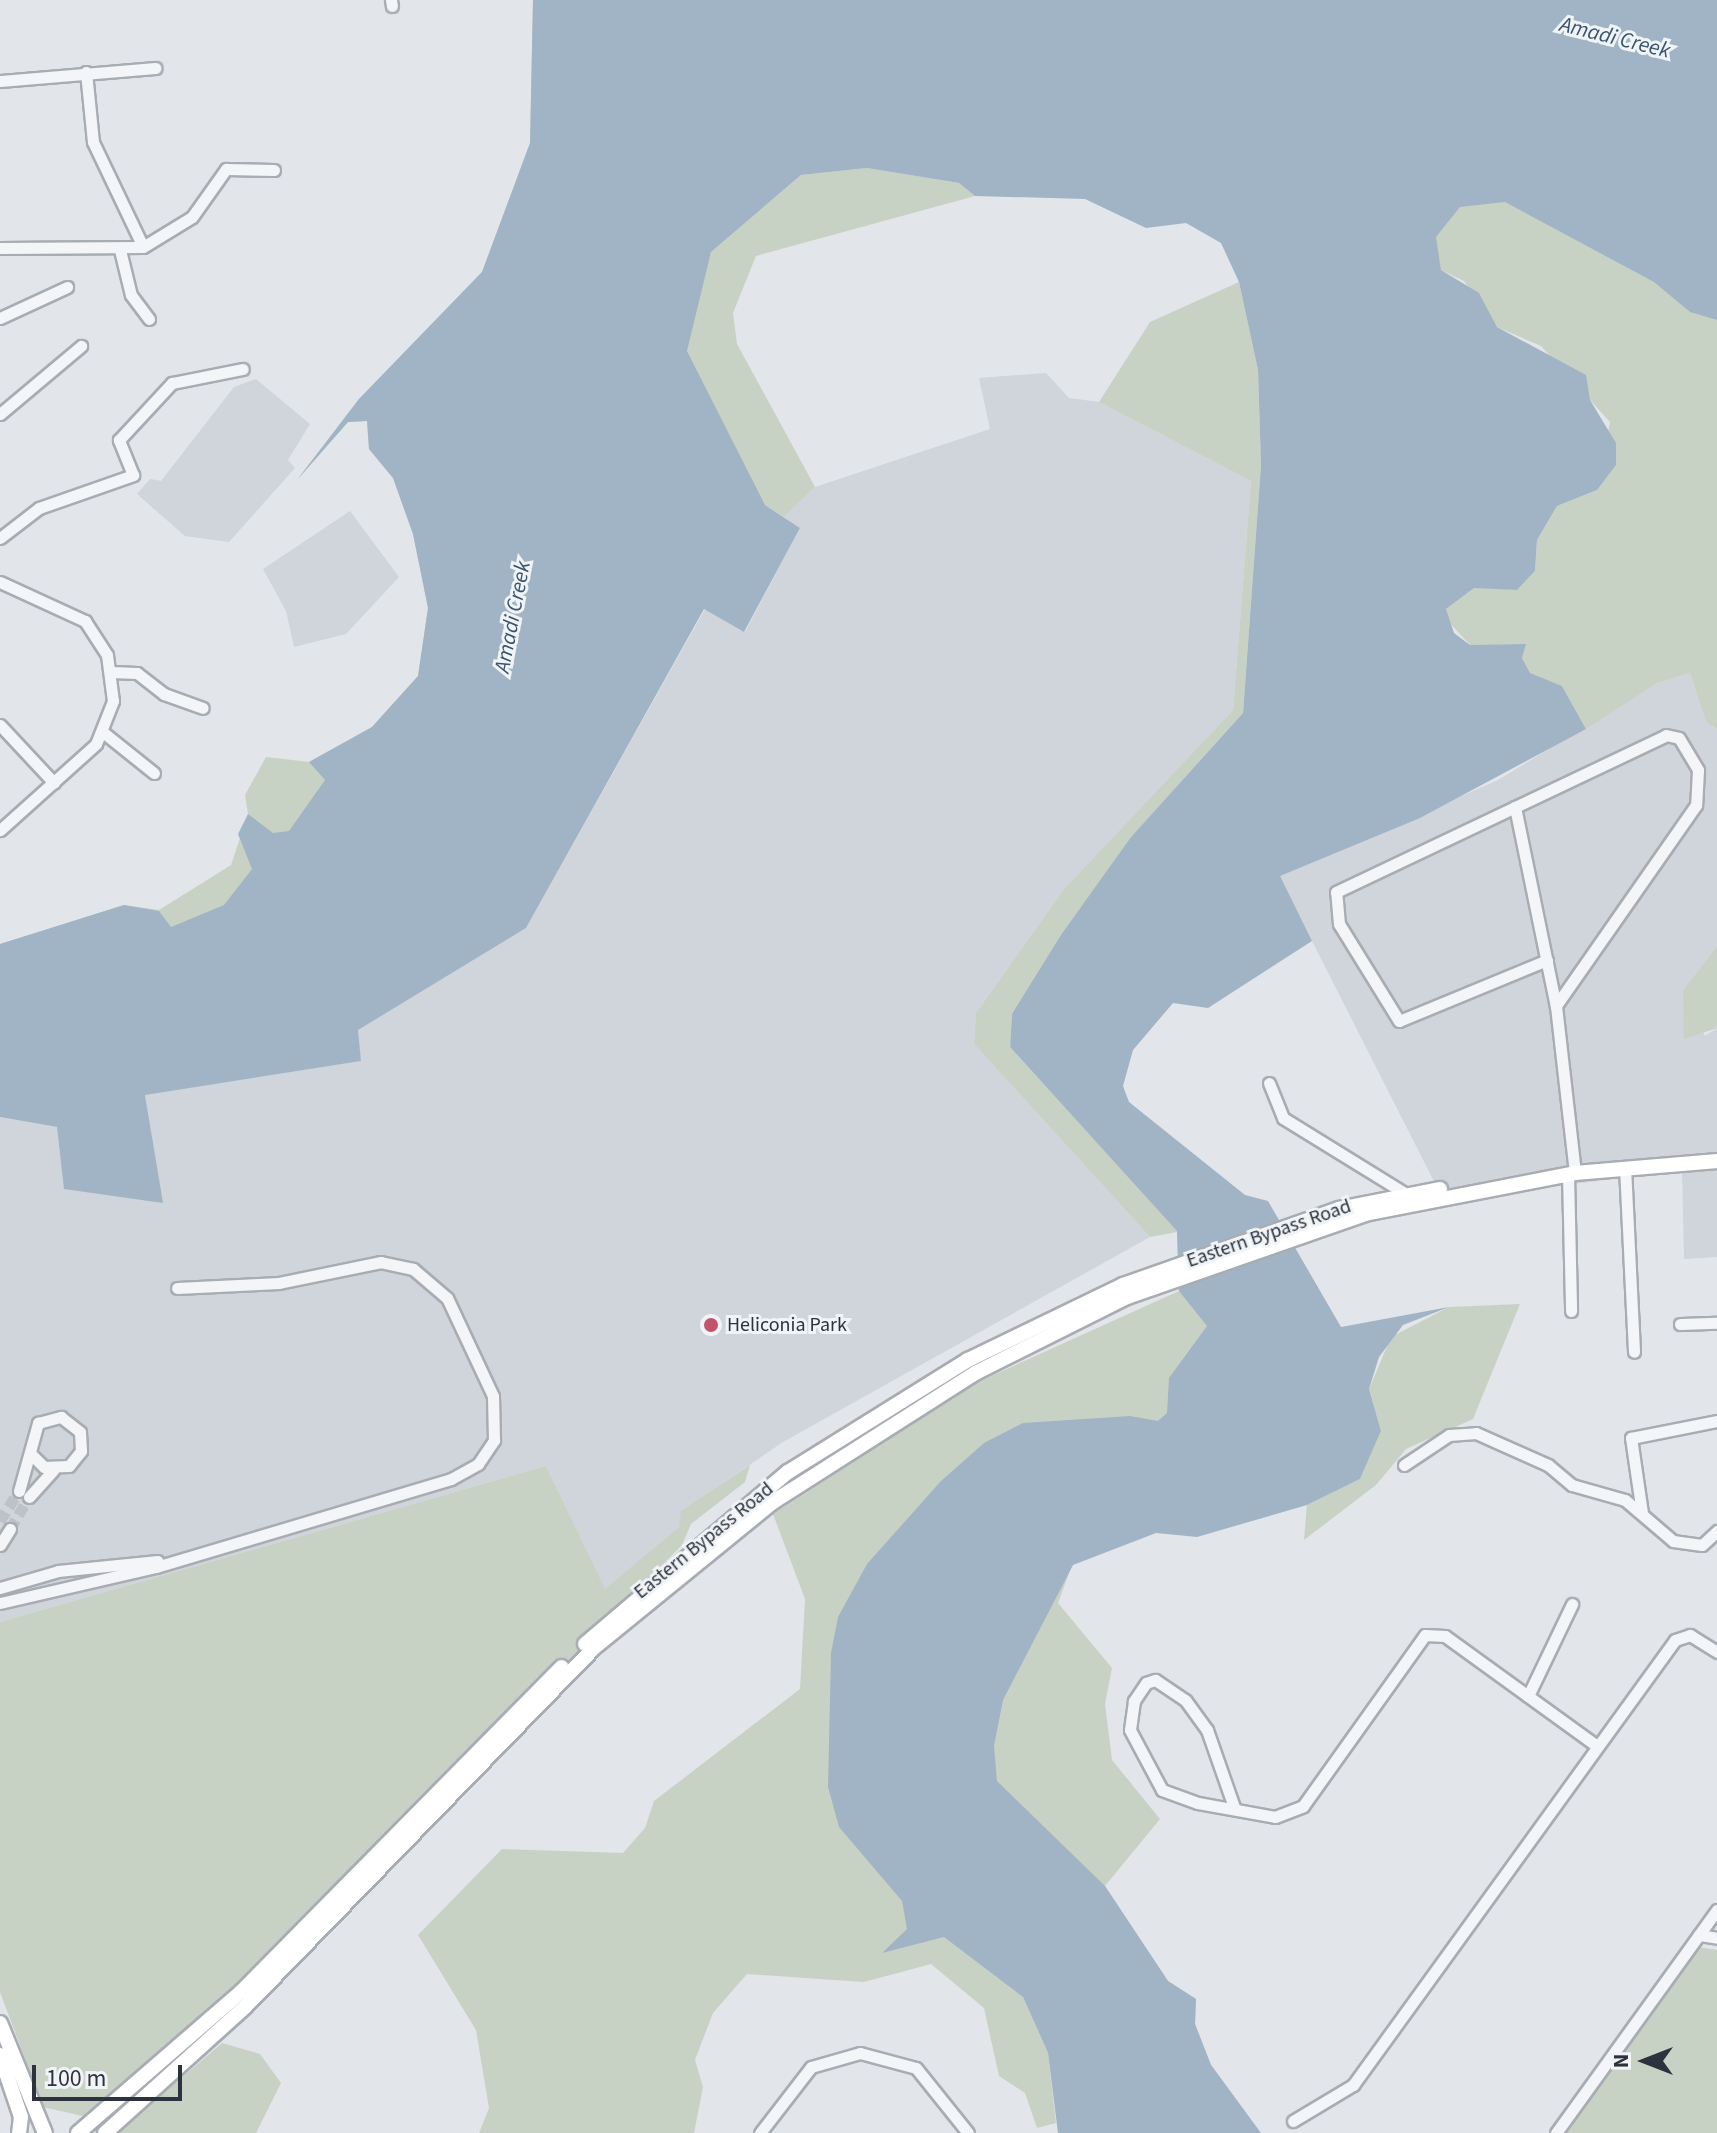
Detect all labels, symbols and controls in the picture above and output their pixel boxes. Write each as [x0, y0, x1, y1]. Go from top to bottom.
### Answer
water label: Amadi Creek [1557, 12, 1673, 64]
water label: Amadi Creek [489, 559, 537, 675]
street label: Eastern Bypass Road [1184, 1195, 1354, 1273]
place label: Heliconia Park [727, 1313, 847, 1337]
marker: Heliconia Park [702, 1316, 720, 1334]
street label: Eastern Bypass Road [629, 1477, 779, 1605]
north arrow [1605, 2021, 1685, 2101]
scale bar [36, 2049, 186, 2099]
text: N [1605, 2054, 1637, 2068]
text: 100 m [46, 2061, 106, 2096]

